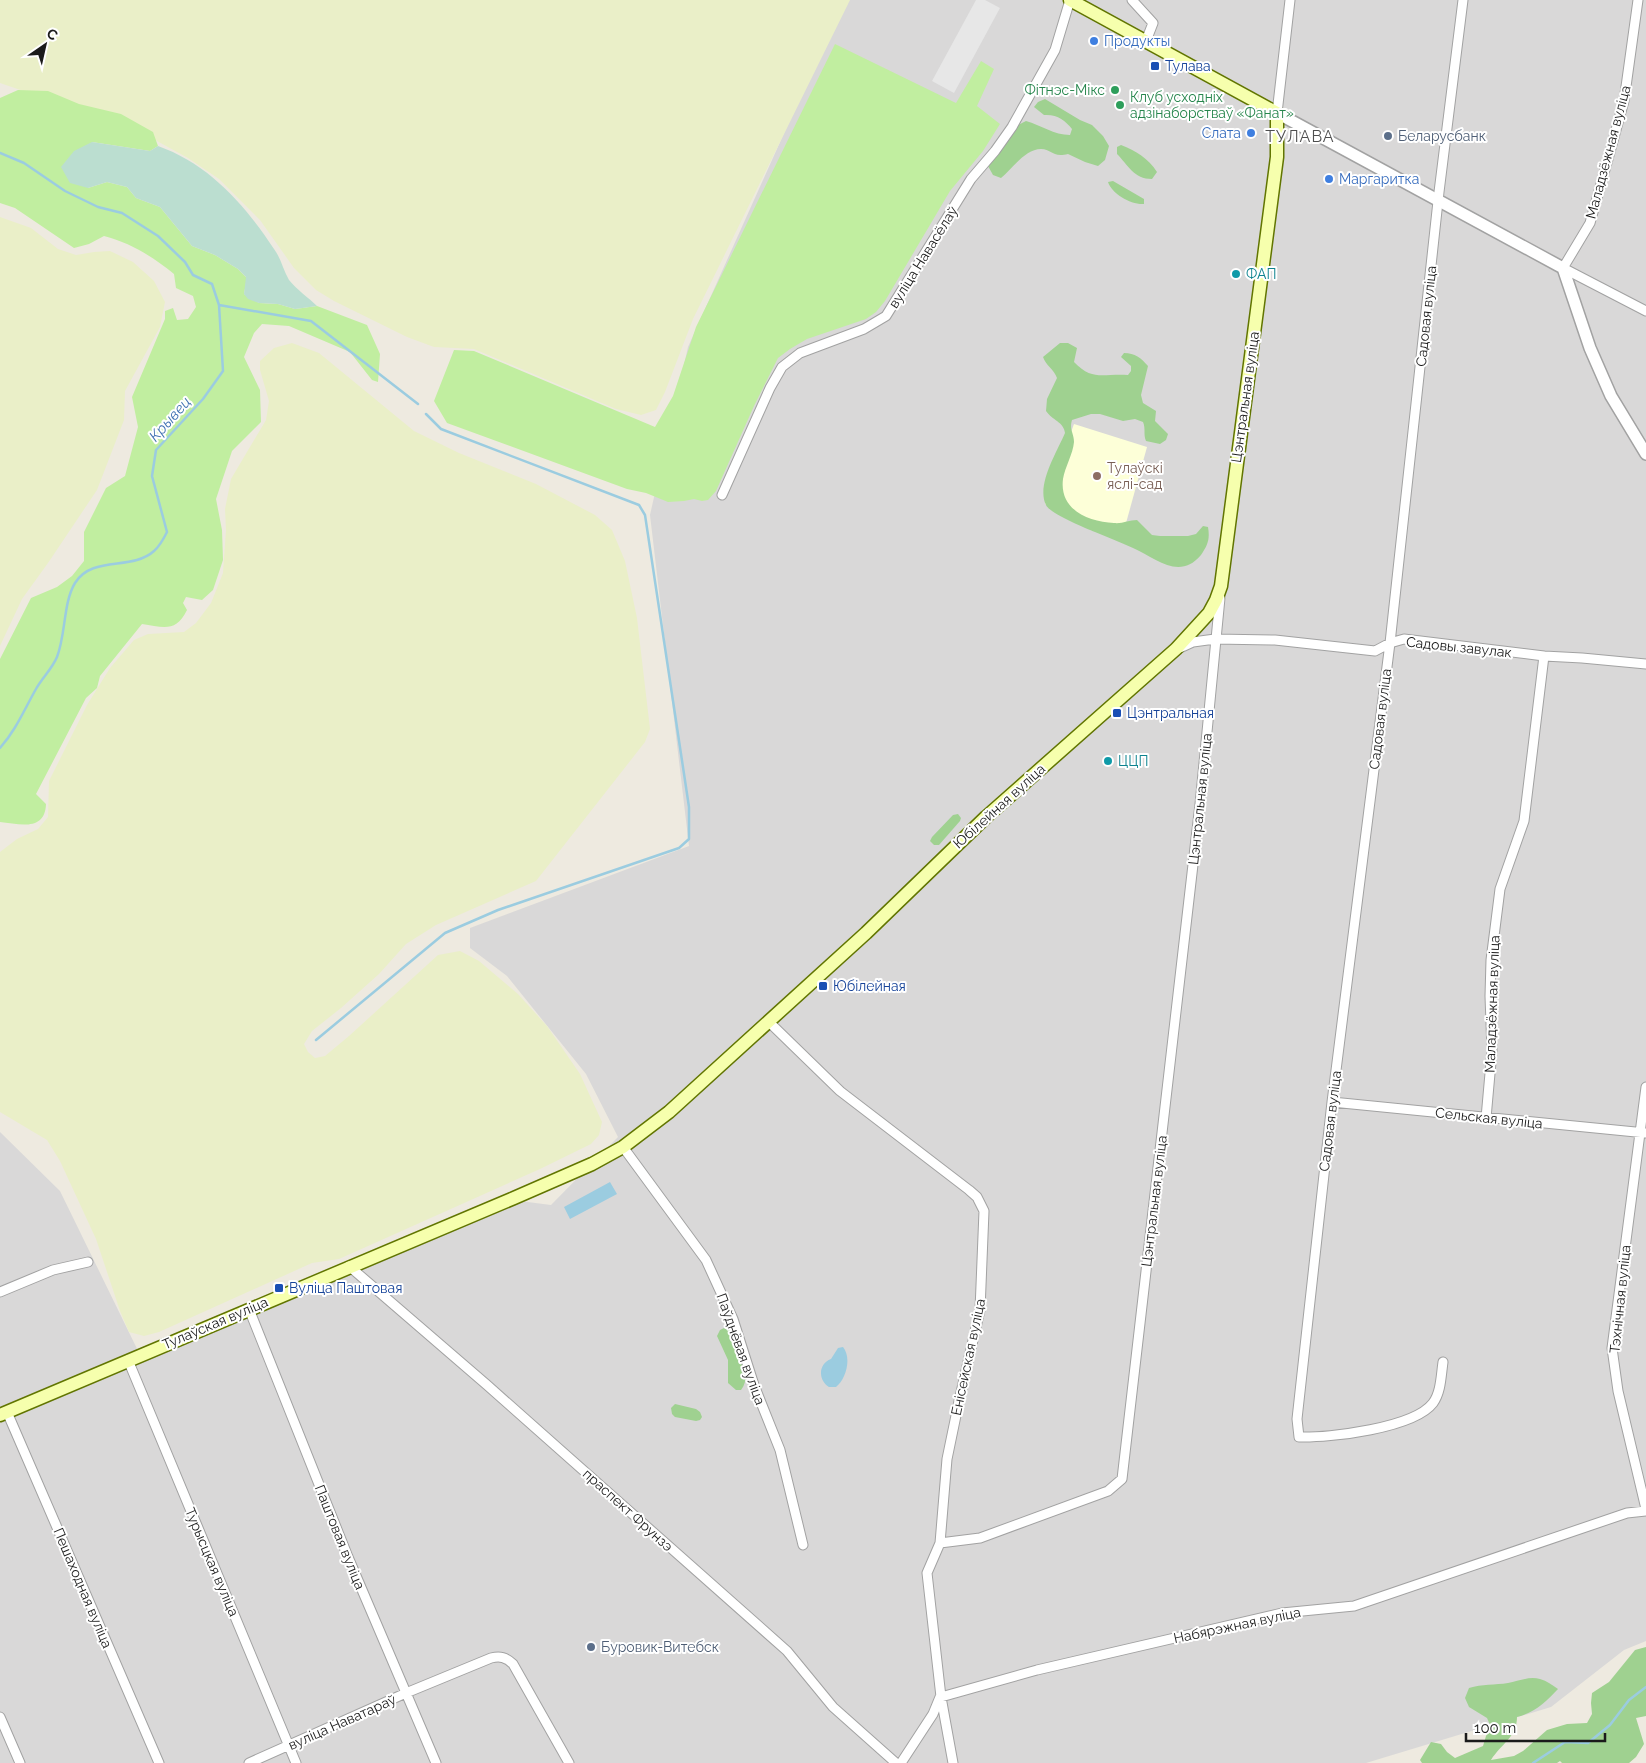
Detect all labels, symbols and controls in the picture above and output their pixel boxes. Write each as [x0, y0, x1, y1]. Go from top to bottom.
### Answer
north arrow [20, 20, 70, 70]
text: С [44, 25, 61, 44]
place label: Продукты [1104, 33, 1170, 49]
marker: Продукты [1088, 35, 1100, 47]
place label: Тулава [1165, 58, 1211, 74]
marker: Тулава [1149, 60, 1161, 72]
place label: Фітнэс-Мікс [1024, 82, 1105, 98]
street label: Маладзёжная вуліца [1582, 83, 1634, 221]
marker: Фітнэс-Мікс [1109, 84, 1121, 96]
place label: Клуб усходніх адзінаборстваў «Фанат» [1130, 89, 1294, 121]
marker: Клуб усходніх адзінаборстваў «Фанат» [1114, 99, 1126, 111]
place label: Слата [1202, 125, 1241, 141]
marker: Слата [1245, 127, 1257, 139]
district label: ТУЛАВА [1265, 127, 1335, 146]
place label: Беларусбанк [1398, 128, 1486, 144]
marker: Беларусбанк [1382, 130, 1394, 142]
place label: Маргаритка [1339, 171, 1419, 187]
marker: Маргаритка [1323, 173, 1335, 185]
street label: вуліца Навасёлаў [885, 203, 961, 311]
street label: Садовая вуліца [1413, 265, 1439, 367]
place label: ФАП [1246, 266, 1276, 282]
marker: ФАП [1230, 268, 1242, 280]
street label: Цэнтральная вуліца [1228, 330, 1262, 464]
water label: Крывец [145, 393, 195, 445]
place label: Тулаўскі яслі-сад [1107, 460, 1163, 492]
marker: Тулаўскі яслі-сад [1091, 470, 1103, 482]
street label: Садовы завулак [1405, 633, 1513, 661]
street label: Садовая вуліца [1366, 668, 1394, 770]
place label: Цэнтральная [1127, 705, 1214, 721]
marker: Цэнтральная [1111, 707, 1123, 719]
street label: Цэнтральная вуліца [1185, 732, 1215, 866]
place label: ЦЦП [1118, 753, 1149, 769]
marker: ЦЦП [1102, 755, 1114, 767]
street label: Юбілейная вуліца [950, 760, 1048, 852]
street label: Маладзёжная вуліца [1482, 935, 1502, 1073]
place label: Юбілейная [833, 978, 906, 994]
marker: Юбілейная [817, 980, 829, 992]
street label: Садовая вуліца [1316, 1070, 1344, 1172]
street label: Сельская вуліца [1435, 1104, 1543, 1132]
street label: Цэнтральная вуліца [1138, 1134, 1170, 1268]
street label: Тэхнічная вуліца [1606, 1244, 1634, 1354]
place label: Вуліца Паштовая [289, 1280, 402, 1296]
marker: Вуліца Паштовая [273, 1282, 285, 1294]
street label: Паўднёвая вуліца [713, 1291, 769, 1407]
street label: Тулаўская вуліца [160, 1294, 270, 1352]
street label: Енісейская вуліца [948, 1297, 988, 1417]
street label: праспект Фрунзэ [580, 1465, 676, 1555]
street label: Паштовая вуліца [312, 1482, 368, 1592]
street label: Турысцкая вуліца [182, 1505, 242, 1619]
street label: Пешаходная вуліца [50, 1526, 116, 1650]
street label: Набярэжная вуліца [1172, 1604, 1302, 1646]
place label: Буровик-Витебск [601, 1639, 719, 1655]
marker: Буровик-Витебск [585, 1641, 597, 1653]
street label: вуліца Наватараў [286, 1691, 399, 1753]
scale bar [1466, 1710, 1605, 1742]
text: 100 m [1474, 1719, 1516, 1737]

